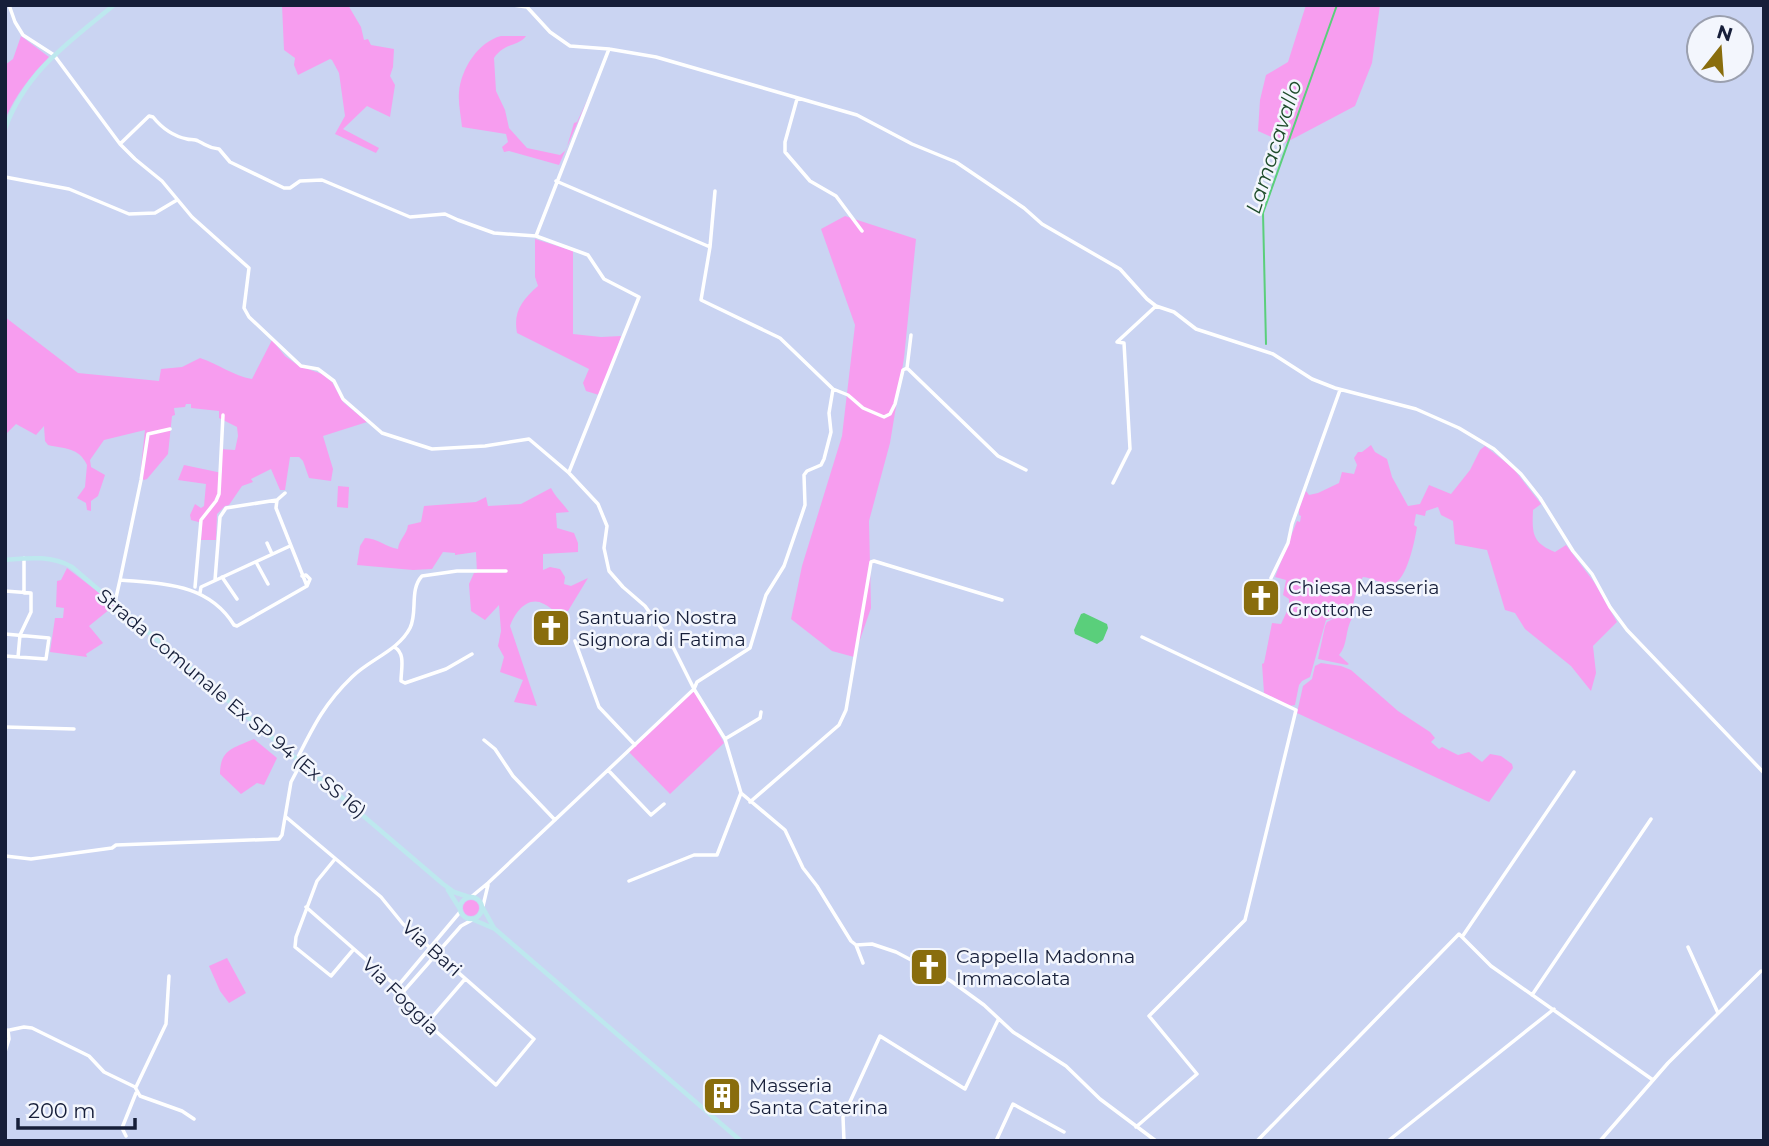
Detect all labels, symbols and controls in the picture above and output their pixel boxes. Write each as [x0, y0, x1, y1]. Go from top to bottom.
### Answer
north arrow [1685, 14, 1755, 84]
text: N [1714, 20, 1736, 46]
water label: Lamacavallo [1240, 77, 1307, 217]
place label: Chiesa Masseria Grottone [1288, 576, 1440, 621]
church icon: Chiesa Masseria Grottone [1240, 577, 1282, 619]
street label: Strada Comunale Ex SP 94 (Ex SS 16) [93, 584, 371, 823]
place label: Santuario Nostra Signora di Fatima [578, 606, 746, 651]
church icon: Santuario Nostra Signora di Fatima [530, 607, 572, 649]
street label: Via Bari [397, 916, 466, 981]
place label: Cappella Madonna Immacolata [956, 945, 1135, 990]
church icon: Cappella Madonna Immacolata [908, 946, 950, 988]
street label: Via Foggia [357, 953, 444, 1040]
place label: Masseria Santa Caterina [749, 1074, 888, 1119]
building icon: Masseria Santa Caterina [701, 1075, 743, 1117]
scale bar [18, 1086, 135, 1130]
text: 200 m [28, 1098, 95, 1123]

